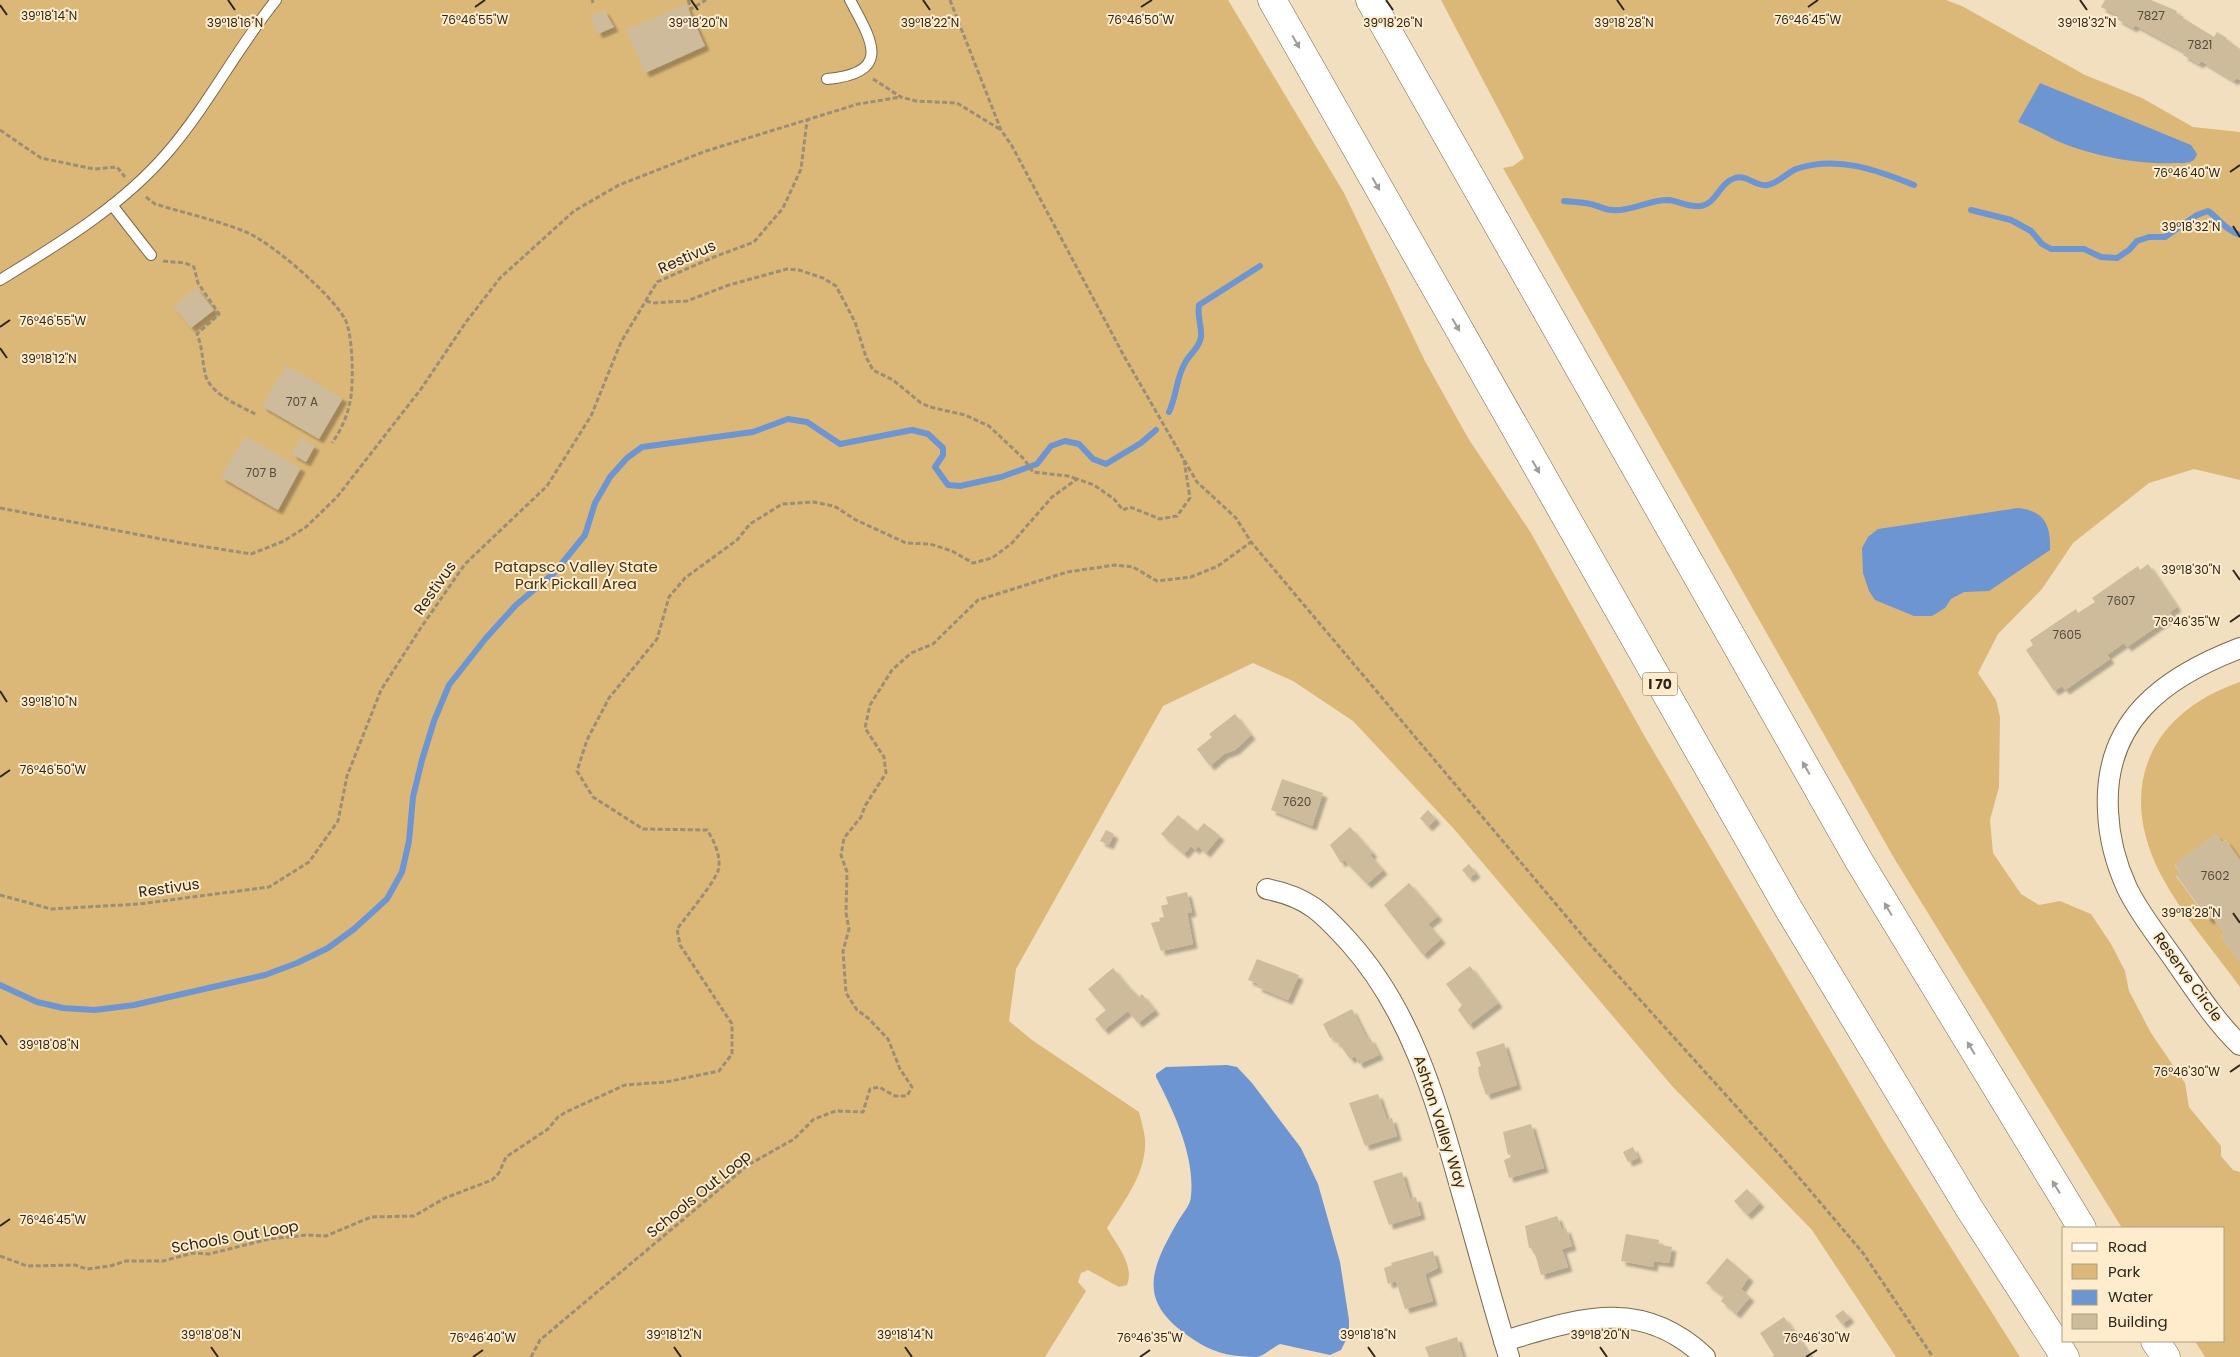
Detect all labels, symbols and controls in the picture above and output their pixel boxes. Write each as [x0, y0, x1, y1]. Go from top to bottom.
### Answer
text: 39°18'14"N [21, 7, 77, 24]
house number: 7827 [2137, 7, 2165, 24]
text: 76°46'55"W [442, 11, 509, 28]
text: 76°46'50"W [1108, 11, 1175, 28]
text: 76°46'45"W [1775, 11, 1842, 28]
text: 39°18'16"N [207, 14, 263, 31]
text: 39°18'20"N [668, 14, 728, 31]
text: 39°18'22"N [901, 14, 959, 31]
text: 39°18'26"N [1363, 14, 1423, 31]
text: 39°18'28"N [1594, 14, 1654, 31]
text: 39°18'32"N [2058, 14, 2116, 31]
one-way arrow [1292, 35, 1300, 50]
house number: 7821 [2188, 36, 2212, 53]
text: 76°46'40"W [2154, 164, 2221, 181]
one-way arrow [1372, 177, 1381, 190]
text: 39°18'32"N [2162, 218, 2220, 235]
street label: Restivus [655, 234, 719, 279]
text: 76°46'55"W [20, 312, 87, 329]
one-way arrow [1452, 319, 1461, 332]
text: 39°18'12"N [21, 350, 77, 367]
house number: 707 A [286, 393, 318, 410]
one-way arrow [1532, 460, 1541, 473]
house number: 707 B [245, 464, 277, 481]
street label: Restivus [408, 556, 461, 619]
park label: Patapsco Valley State Park Pickall Area [494, 556, 658, 594]
text: 39°18'30"N [2161, 561, 2221, 578]
house number: 7607 [2107, 592, 2136, 609]
text: 76°46'35"W [2154, 613, 2220, 630]
house number: 7605 [2052, 626, 2082, 643]
road number: I 70 [1642, 672, 1678, 696]
text: 39°18'10"N [21, 693, 77, 710]
text: 76°46'50"W [20, 761, 87, 778]
one-way arrow [1802, 761, 1810, 776]
house number: 7620 [1283, 793, 1311, 810]
house number: 7602 [2201, 867, 2229, 884]
street label: Restivus [137, 873, 201, 902]
one-way arrow [1883, 902, 1892, 915]
text: 39°18'28"N [2161, 904, 2221, 921]
street label: Reserve Circle [2149, 928, 2228, 1026]
text: 39°18'08"N [19, 1036, 79, 1053]
one-way arrow [1967, 1042, 1976, 1055]
street label: Ashton Valley Way [1409, 1053, 1472, 1192]
text: 76°46'30"W [2154, 1063, 2220, 1080]
street label: Schools Out Loop [642, 1145, 755, 1242]
one-way arrow [2051, 1181, 2060, 1194]
text: 76°46'45"W [20, 1211, 87, 1228]
street label: Schools Out Loop [170, 1215, 300, 1258]
legend [2062, 1227, 2225, 1342]
text: Road [2108, 1236, 2147, 1257]
text: Park [2108, 1261, 2140, 1282]
text: Water [2108, 1286, 2154, 1307]
text: Building [2108, 1311, 2168, 1332]
text: 39°18'08"N [181, 1326, 241, 1343]
text: 39°18'12"N [646, 1326, 702, 1343]
text: 39°18'14"N [877, 1326, 933, 1343]
text: 39°18'18"N [1340, 1326, 1396, 1343]
text: 39°18'20"N [1570, 1326, 1630, 1343]
text: 76°46'40"W [450, 1329, 517, 1346]
text: 76°46'35"W [1117, 1329, 1183, 1346]
text: 76°46'30"W [1784, 1329, 1850, 1346]

